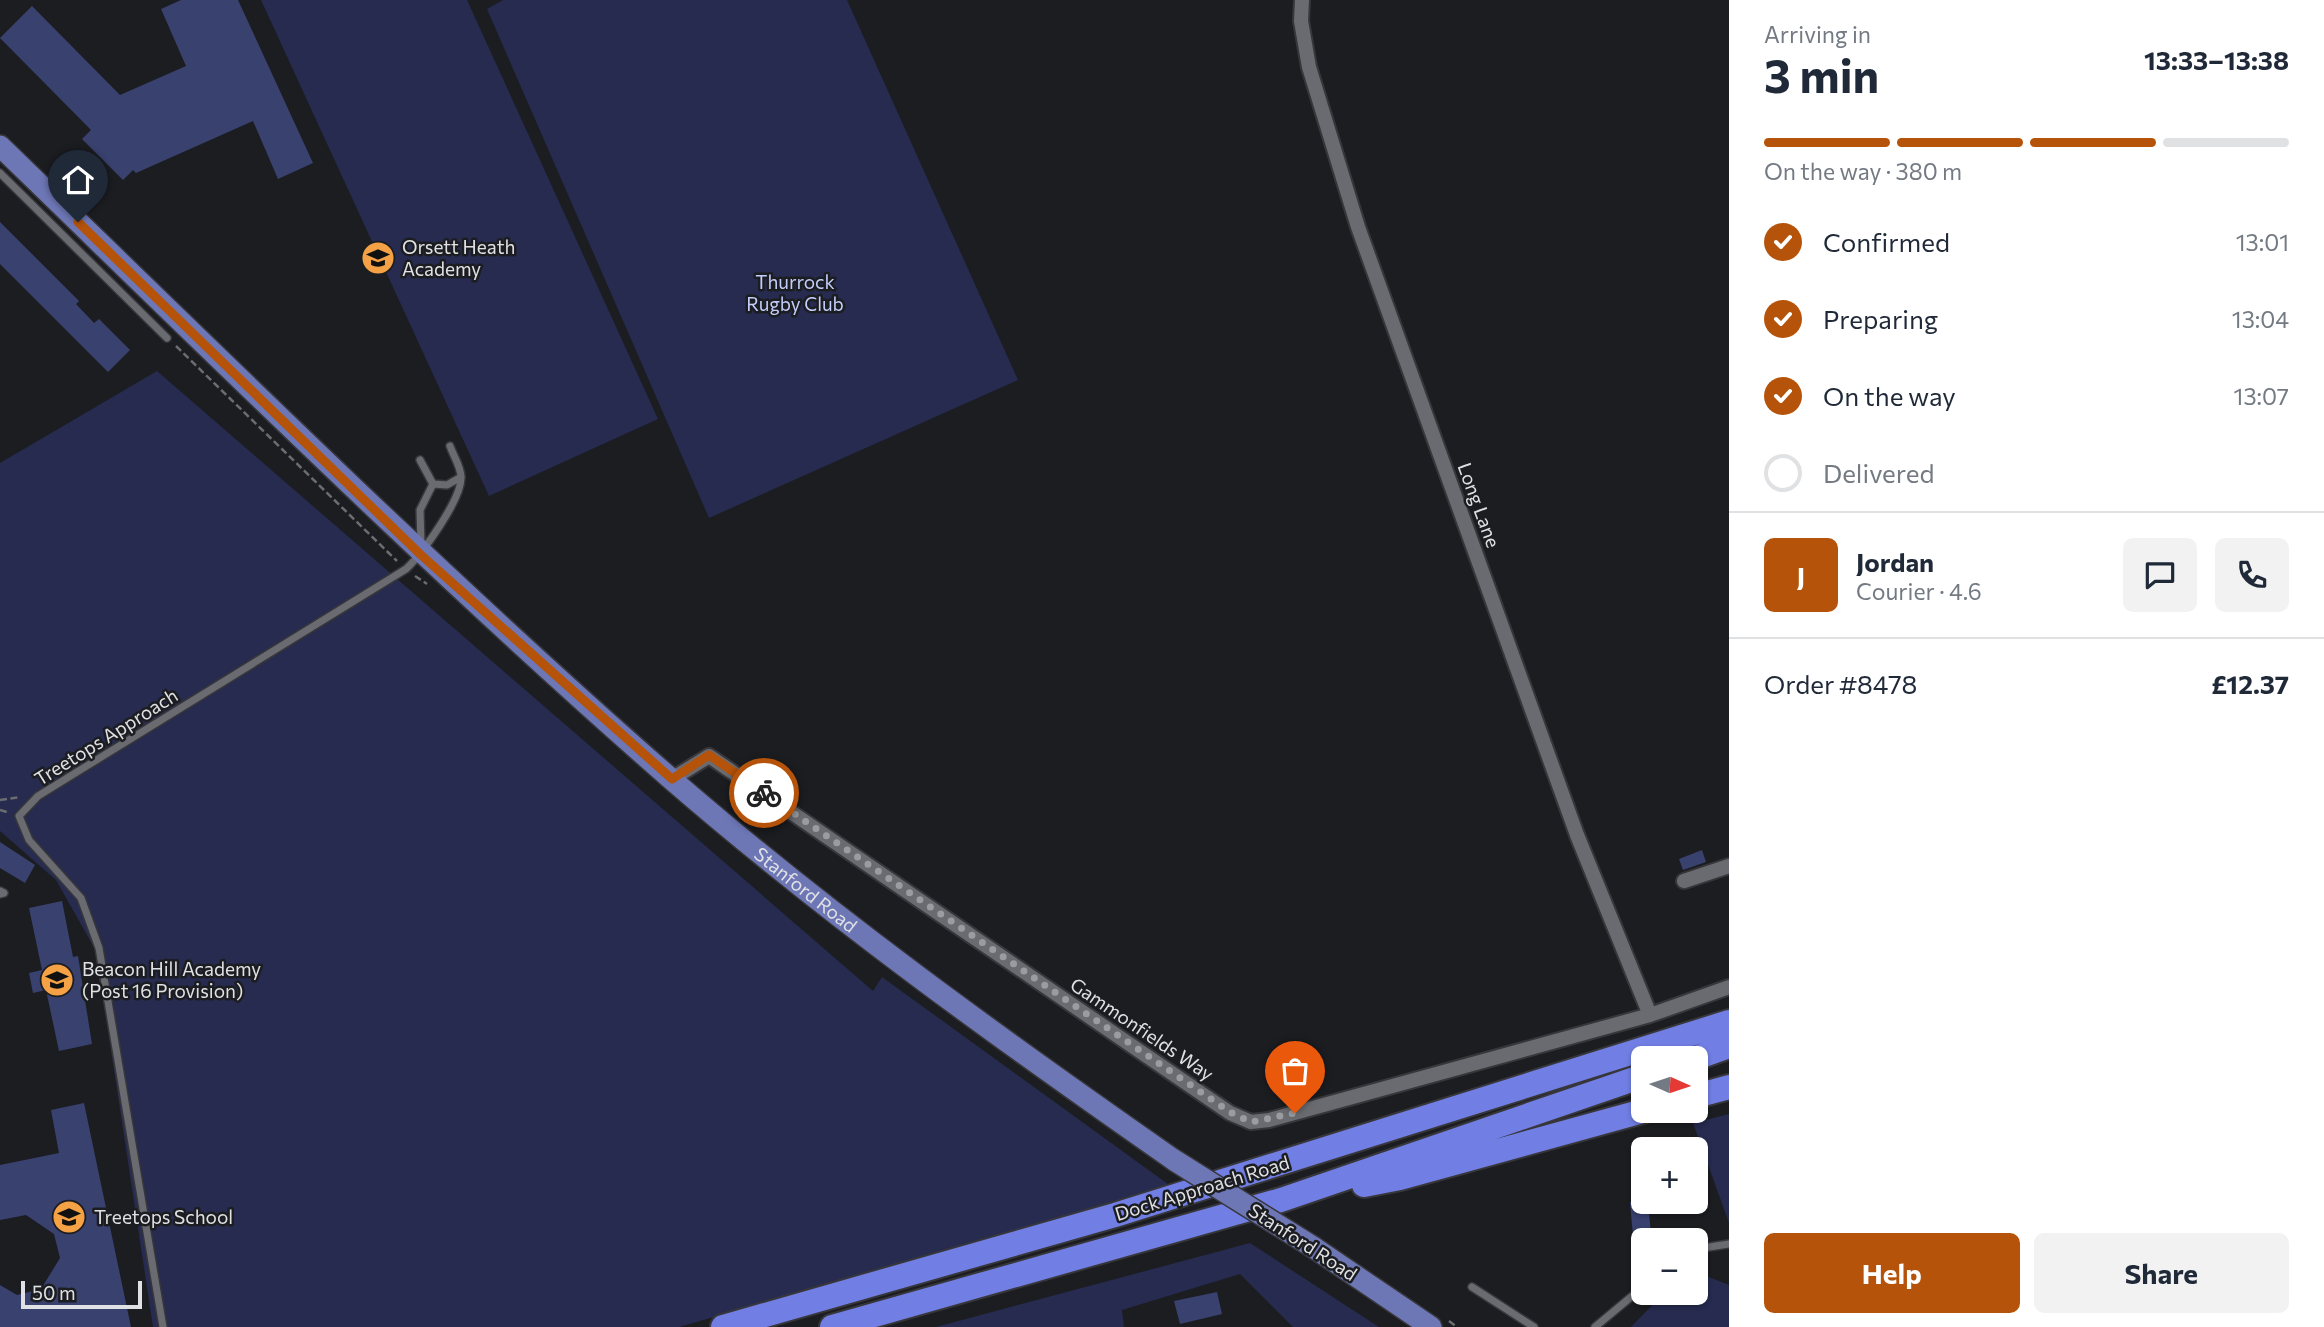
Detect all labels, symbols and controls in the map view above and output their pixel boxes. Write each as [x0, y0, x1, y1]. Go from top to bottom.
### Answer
text: Arriving in [1764, 20, 1871, 48]
text: 13:33–13:38 [2144, 44, 2289, 75]
text: 3 min [1764, 46, 1879, 102]
pin [48, 150, 108, 222]
text: On the way · 380 m [1764, 157, 1962, 185]
icon: home [59, 161, 97, 199]
icon: check [1764, 223, 1802, 261]
text: Confirmed [1823, 226, 1950, 257]
text: 13:01 [2236, 228, 2289, 256]
place label: Orsett Heath Academy [402, 235, 515, 280]
school or university icon: Orsett Heath Academy [359, 239, 397, 277]
park label: Thurrock Rugby Club [746, 270, 844, 315]
icon: check [1764, 300, 1802, 338]
text: Preparing [1823, 303, 1938, 334]
text: 13:04 [2232, 305, 2289, 333]
icon: check [1764, 377, 1802, 415]
text: On the way [1823, 380, 1956, 411]
text: 13:07 [2234, 382, 2289, 410]
text: Delivered [1823, 457, 1934, 488]
street label: Long Lane [1453, 459, 1505, 550]
button: chat [2123, 538, 2197, 612]
button: phone [2215, 538, 2289, 612]
text: Jordan [1856, 546, 1934, 577]
text: J [1797, 560, 1805, 591]
text: Courier · 4.6 [1856, 577, 1982, 605]
text: Order #8478 [1764, 668, 1917, 699]
text: £12.37 [2211, 668, 2289, 699]
street label: Treetops Approach [30, 683, 182, 790]
courier [729, 758, 799, 828]
icon: bike [745, 774, 783, 812]
street label: Stanford Road [750, 842, 862, 937]
place label: Beacon Hill Academy (Post 16 Provision) [82, 957, 261, 1002]
school or university icon: Beacon Hill Academy (Post 16 Provision) [38, 961, 76, 999]
street label: Gammonfields Way [1066, 972, 1218, 1085]
pin [1265, 1041, 1325, 1113]
north arrow [1631, 1046, 1708, 1124]
map controls [1631, 1046, 1708, 1305]
icon: bag [1276, 1052, 1314, 1090]
button: + [1631, 1137, 1708, 1214]
street label: Dock Approach Road [1112, 1150, 1292, 1225]
school or university icon: Treetops School [50, 1198, 88, 1236]
street label: Stanford Road [1245, 1198, 1362, 1285]
place label: Treetops School [94, 1205, 233, 1228]
button: − [1631, 1228, 1708, 1305]
button: Help [1764, 1233, 2020, 1313]
button: Share [2034, 1233, 2289, 1313]
scale bar [21, 1278, 142, 1310]
text: 50 m [32, 1281, 76, 1304]

